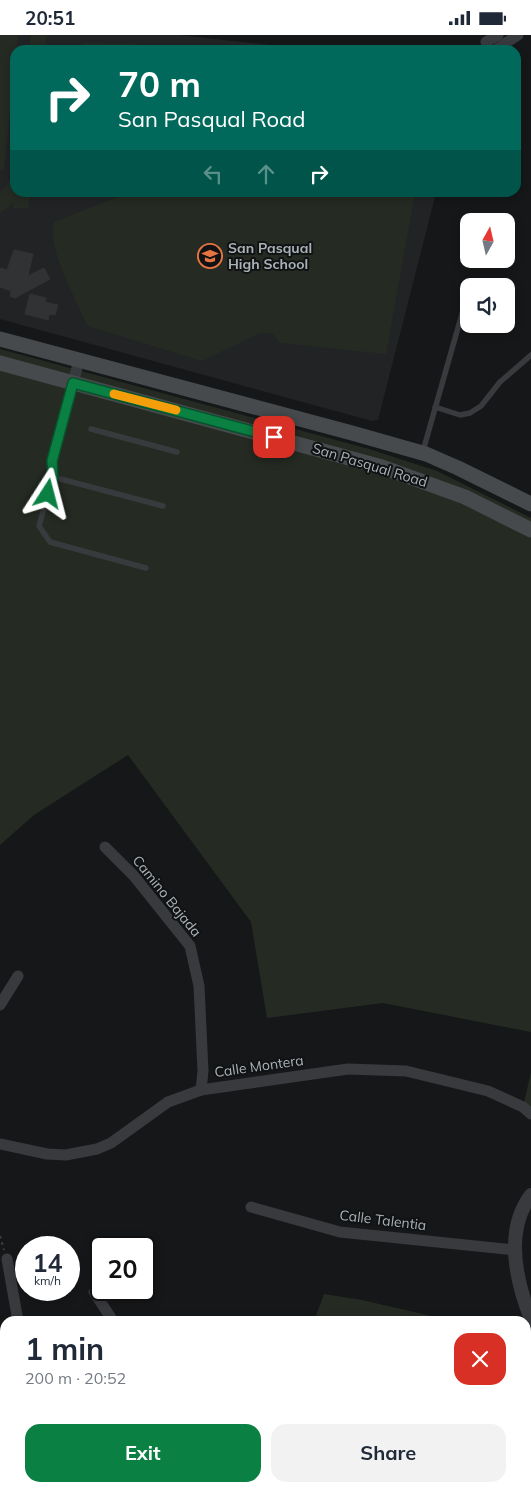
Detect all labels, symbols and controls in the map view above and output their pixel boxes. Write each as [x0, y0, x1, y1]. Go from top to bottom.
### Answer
text: 20:51 [25, 6, 75, 30]
text: 70 m [118, 62, 201, 106]
icon: right [35, 65, 100, 130]
text: San Pasqual Road [118, 105, 305, 133]
icon: left [199, 160, 227, 188]
icon: ahead [252, 160, 280, 188]
icon: right [305, 160, 333, 188]
north arrow [460, 213, 515, 267]
map controls [460, 213, 515, 333]
place label: San Pasqual High School [228, 239, 312, 273]
school or university icon: San Pasqual High School [197, 243, 223, 269]
button: sound [460, 278, 515, 333]
pin [253, 416, 295, 458]
icon: arrive [260, 423, 288, 451]
street label: San Pasqual Road [310, 439, 430, 491]
position arrow [21, 467, 73, 519]
street label: Camino Bajada [129, 852, 205, 940]
street label: Calle Montera [213, 1051, 305, 1081]
street label: Calle Talentia [339, 1206, 427, 1234]
speed limit sign: 20 [90, 1236, 155, 1301]
text: 14 [32, 1247, 63, 1278]
text: km/h [34, 1273, 61, 1288]
text: 1 min [25, 1330, 104, 1368]
button: close [454, 1333, 506, 1385]
text: 200 m · 20:52 [25, 1368, 126, 1388]
button: Exit [25, 1424, 261, 1482]
button: Share [271, 1424, 506, 1482]

